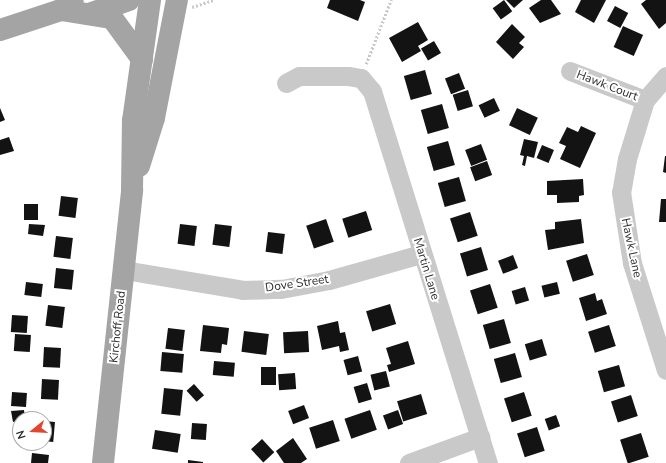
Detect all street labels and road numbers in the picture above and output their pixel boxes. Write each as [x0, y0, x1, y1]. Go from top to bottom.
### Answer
street label: Hawk Court [574, 68, 640, 104]
street label: Hawk Lane [618, 217, 644, 279]
street label: Martin Lane [410, 236, 442, 302]
street label: Dove Street [264, 272, 330, 296]
street label: Kirchoff Road [107, 290, 129, 364]

